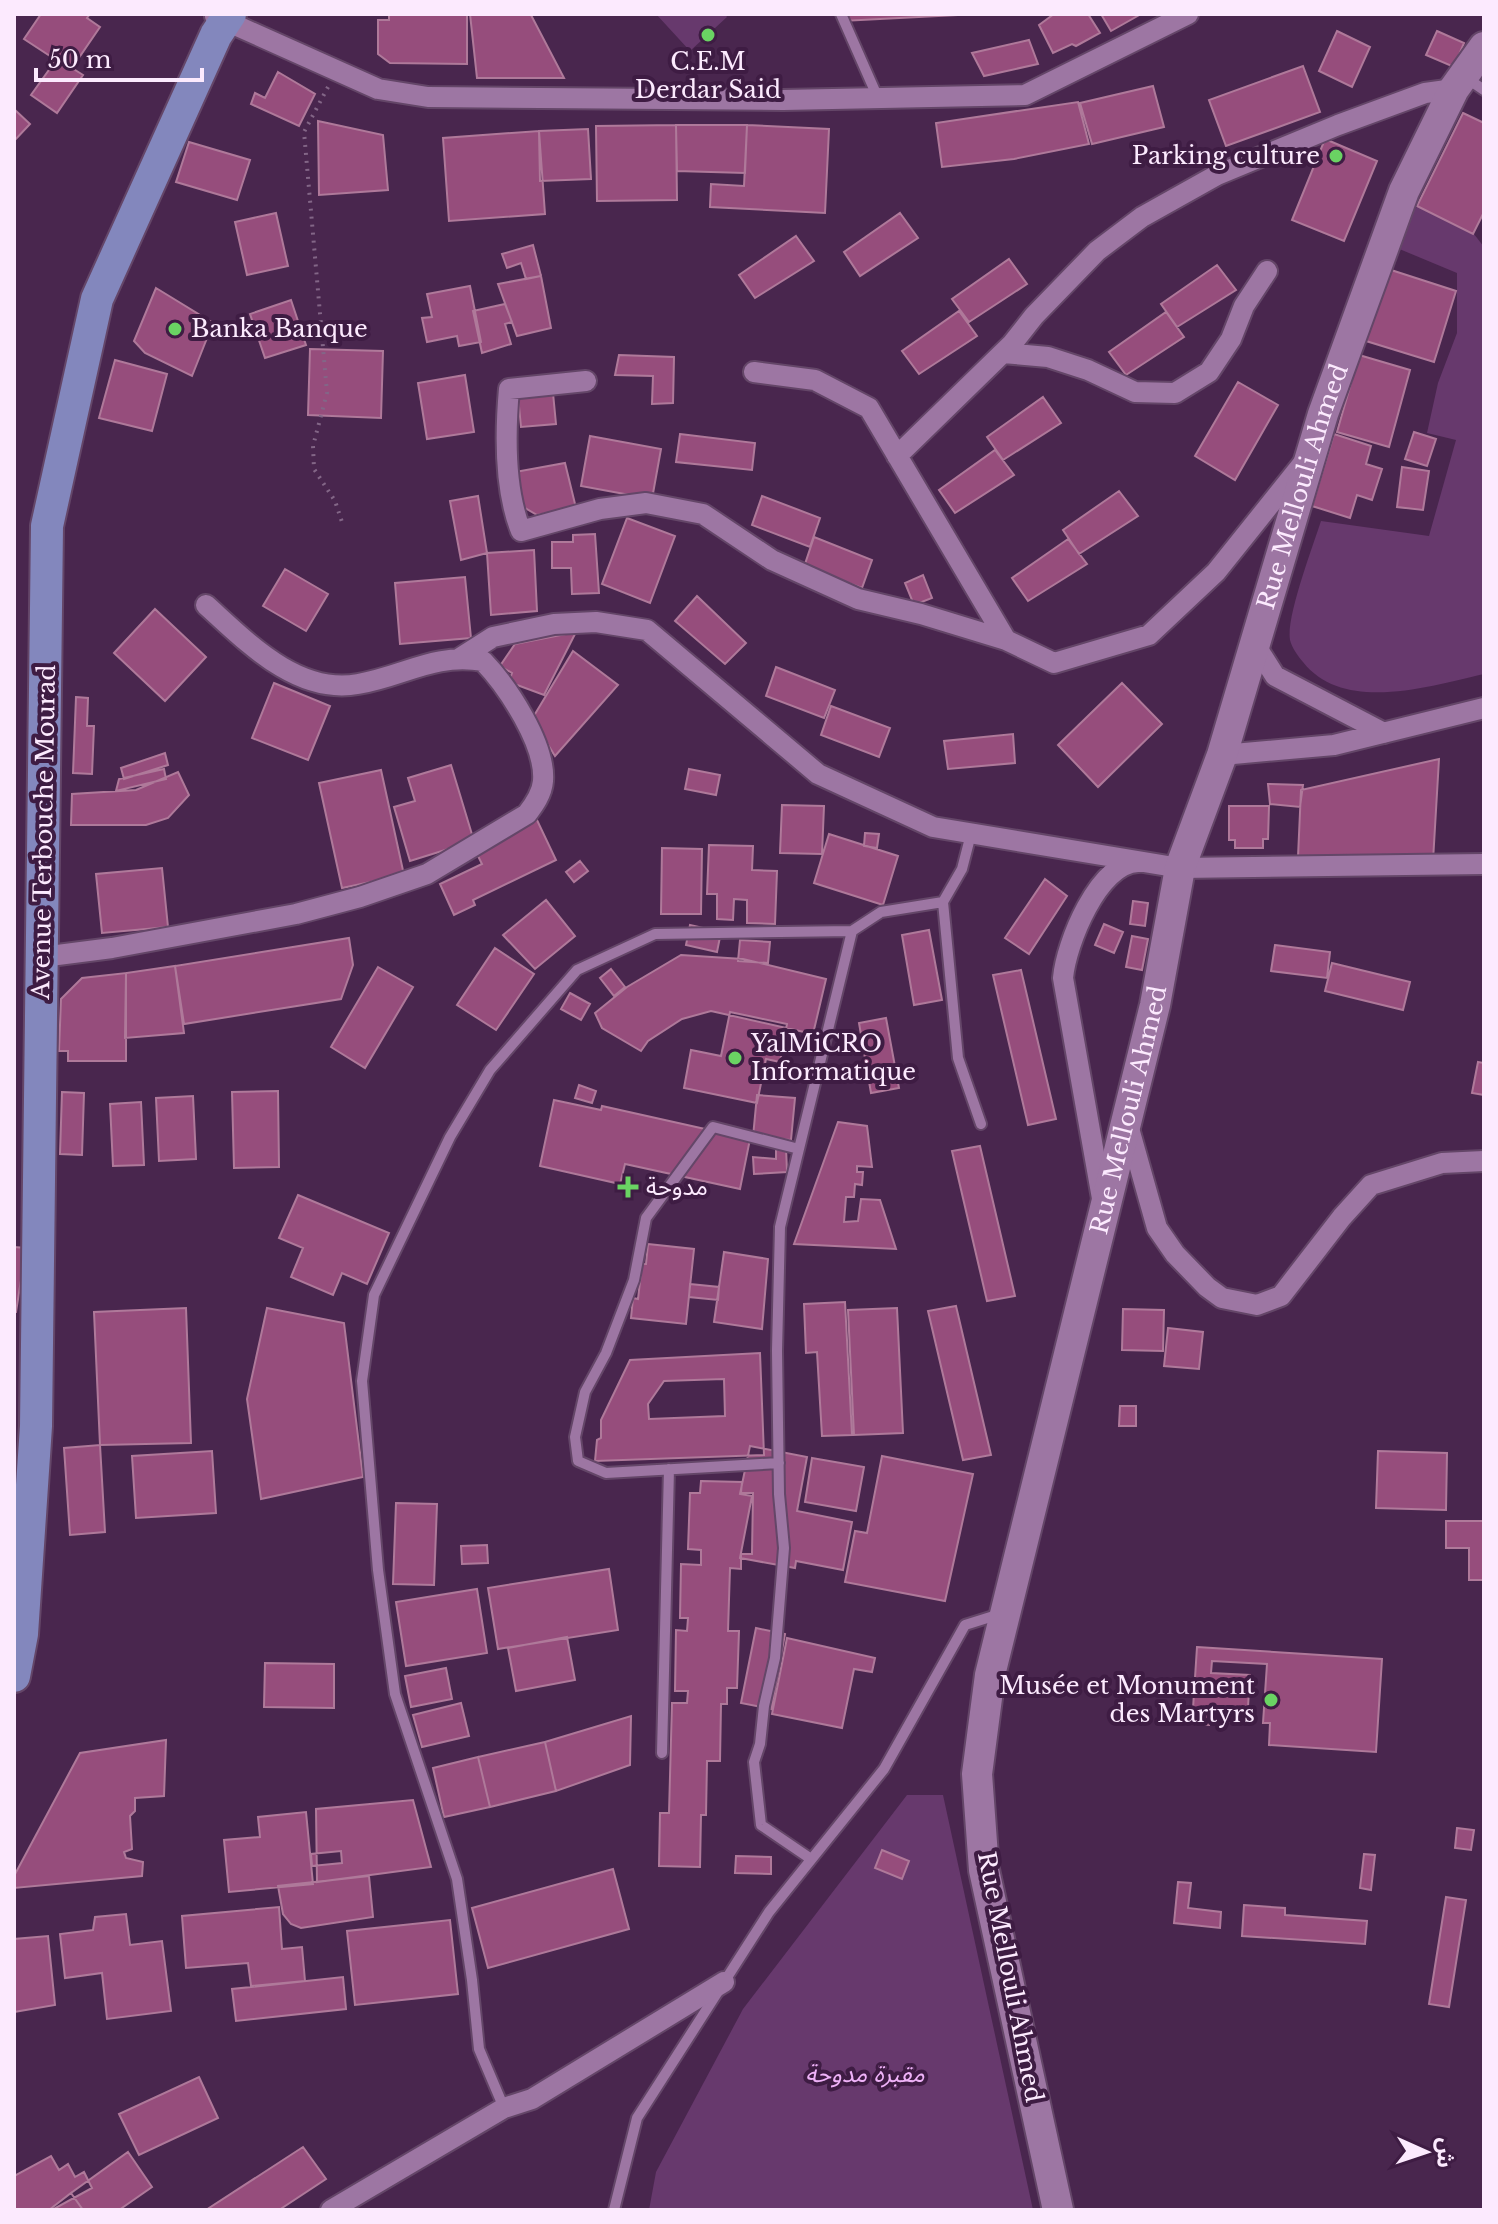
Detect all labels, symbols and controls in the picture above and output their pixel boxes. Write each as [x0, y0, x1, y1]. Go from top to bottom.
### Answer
marker: C.E.M Derdar Said [699, 26, 717, 44]
scale bar [36, 32, 202, 82]
text: 50 m [48, 45, 112, 74]
place label: C.E.M Derdar Said [635, 47, 781, 104]
place label: Parking culture [1132, 141, 1320, 170]
marker: Parking culture [1327, 147, 1345, 165]
place label: Banka Banque [191, 314, 368, 343]
marker: Banka Banque [166, 320, 184, 338]
street label: Rue Mellouli Ahmed [1251, 360, 1354, 613]
street label: Avenue Terbouche Mourad [26, 664, 61, 1001]
street label: Rue Mellouli Ahmed [1084, 983, 1172, 1237]
place label: YalMiCRO Informatique [750, 1029, 916, 1086]
marker: YalMiCRO Informatique [726, 1049, 744, 1067]
place label: مدوحة [646, 1172, 708, 1201]
marker: مدوحة [617, 1176, 639, 1198]
place label: Musée et Monument des Martyrs [999, 1671, 1255, 1728]
marker: Musée et Monument des Martyrs [1262, 1691, 1280, 1709]
street label: Rue Mellouli Ahmed [972, 1849, 1049, 2105]
park label: مقبرة مدوحة [805, 2059, 925, 2088]
north arrow [1386, 2112, 1466, 2192]
text: ش [1431, 2137, 1460, 2169]

